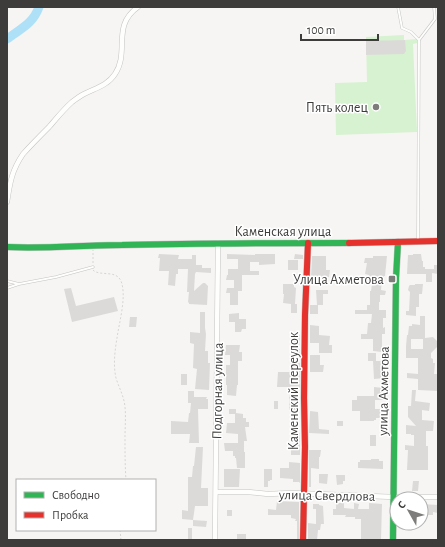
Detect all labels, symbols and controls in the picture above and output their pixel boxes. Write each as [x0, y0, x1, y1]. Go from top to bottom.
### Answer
scale bar [301, 16, 378, 42]
text: 100 m [307, 24, 335, 36]
place label: Пять колец [306, 101, 368, 115]
marker: Пять колец [371, 102, 381, 112]
street label: Каменская улица [235, 225, 332, 239]
place label: Улица Ахметова [293, 273, 385, 287]
marker: Улица Ахметова [387, 274, 397, 284]
street label: Каменский переулок [287, 331, 301, 450]
street label: Подгорная улица [210, 342, 226, 440]
street label: улица Ахметова [376, 346, 392, 437]
legend [16, 479, 156, 531]
street label: улица Свердлова [278, 488, 376, 504]
text: Свободно [52, 489, 100, 501]
north arrow [389, 491, 429, 531]
text: С [395, 499, 408, 511]
text: Пробка [52, 509, 89, 521]

